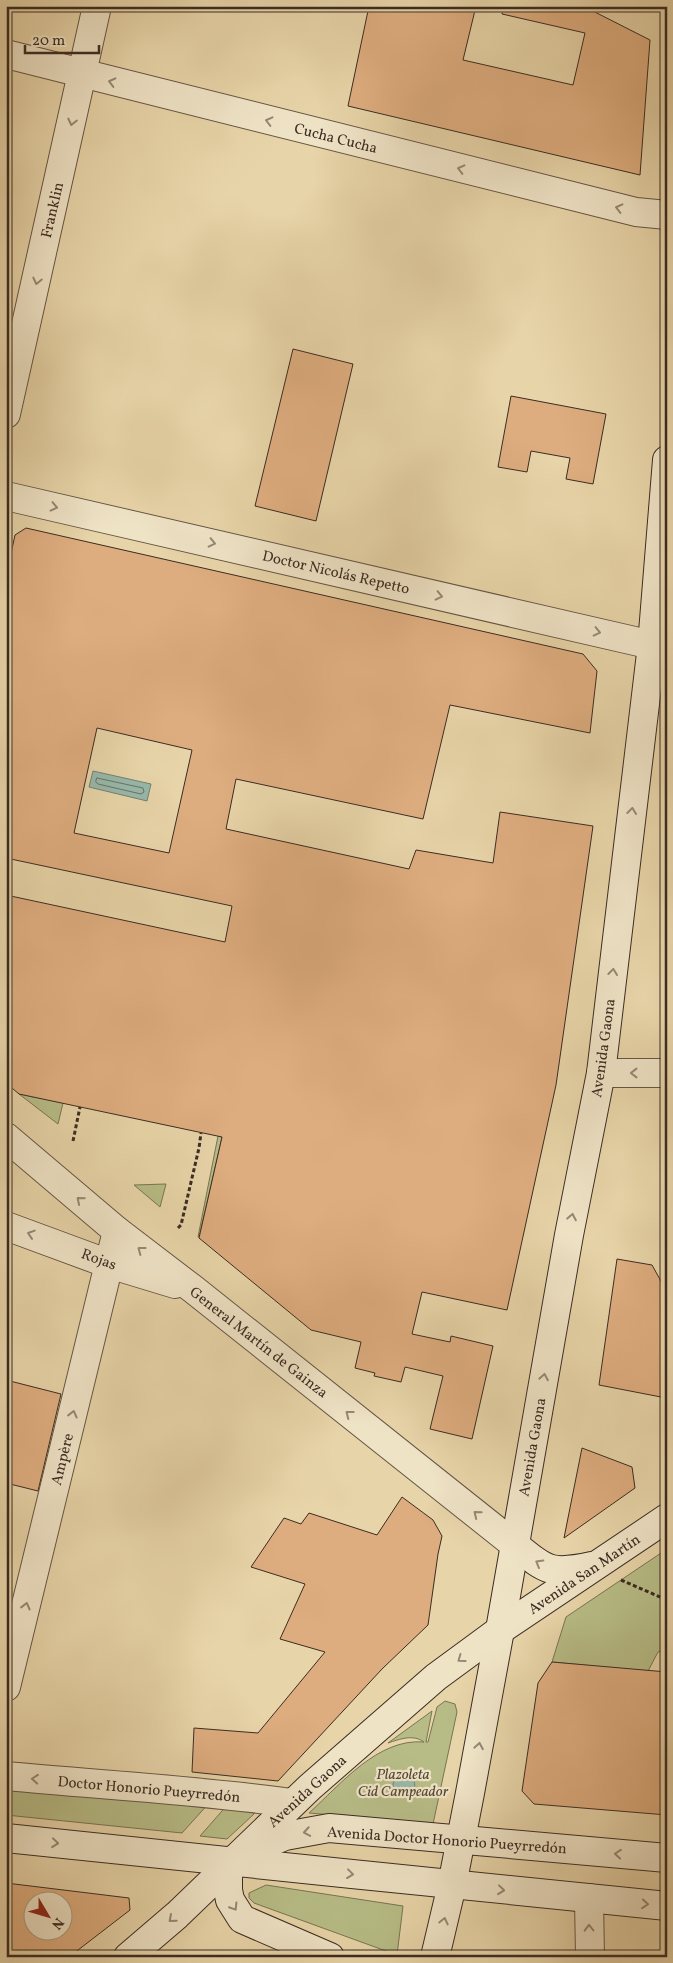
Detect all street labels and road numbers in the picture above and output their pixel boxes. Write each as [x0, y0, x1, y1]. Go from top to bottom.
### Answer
street label: Cucha Cucha [292, 119, 379, 160]
street label: Franklin [37, 180, 70, 240]
street label: Doctor Nicolás Repetto [260, 546, 411, 601]
street label: Avenida Gaona [587, 997, 622, 1099]
street label: Rojas [78, 1244, 119, 1276]
street label: General Martín de Gainza [185, 1282, 332, 1404]
street label: Avenida Gaona [514, 1396, 552, 1498]
street label: Ampère [47, 1431, 80, 1488]
street label: Avenida San Martín [525, 1530, 645, 1621]
street label: Avenida Gaona [264, 1751, 352, 1833]
street label: Doctor Honorio Pueyrredón [57, 1772, 241, 1809]
street label: Avenida Doctor Honorio Pueyrredón [326, 1823, 568, 1860]

